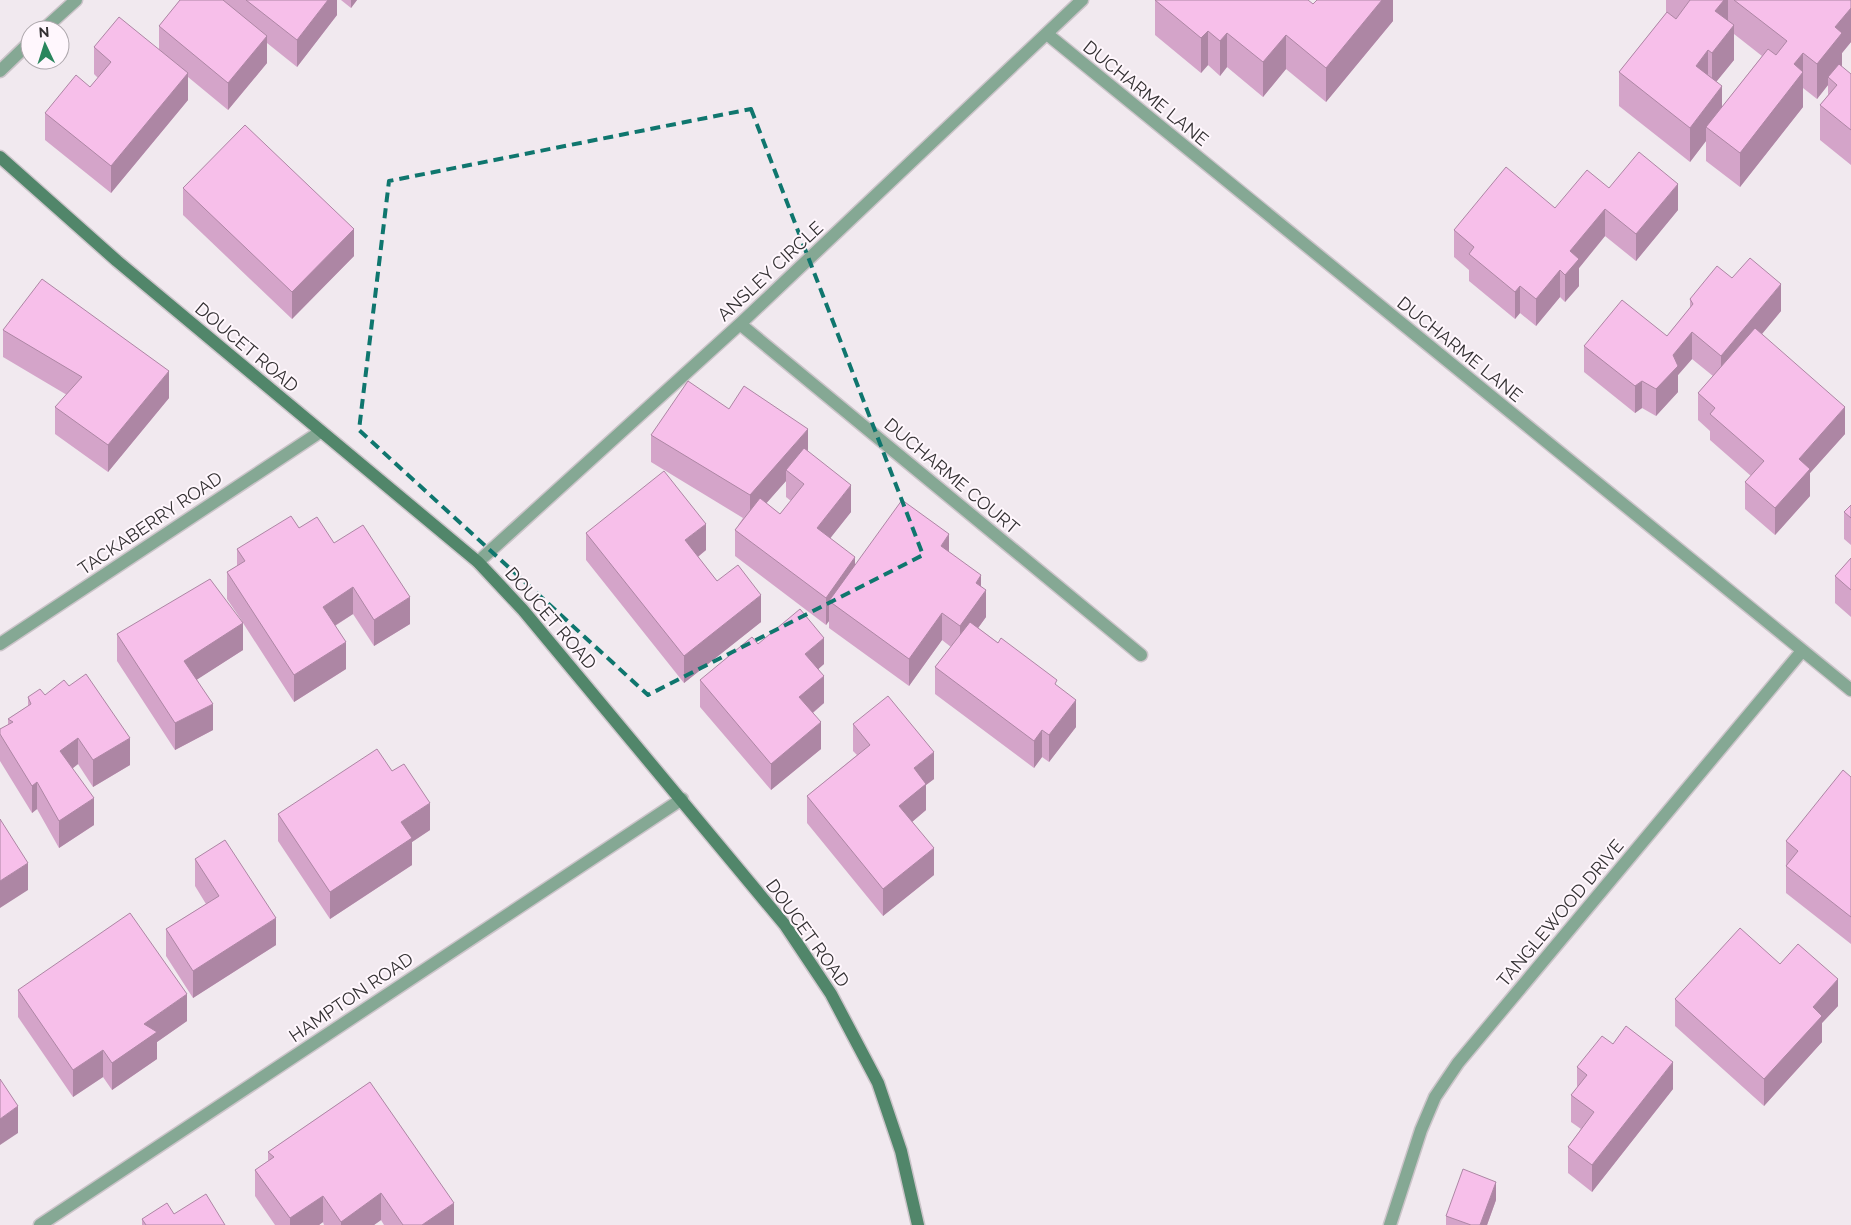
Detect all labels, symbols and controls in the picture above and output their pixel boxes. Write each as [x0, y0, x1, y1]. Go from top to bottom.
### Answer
north arrow [20, 20, 70, 70]
text: N [38, 24, 50, 40]
street label: DUCHARME LANE [1079, 36, 1213, 150]
street label: ANSLEY CIRCLE [713, 217, 827, 325]
street label: DUCHARME LANE [1393, 292, 1527, 406]
street label: DOUCET ROAD [191, 298, 303, 396]
street label: DUCHARME COURT [880, 414, 1024, 538]
street label: TACKABERRY ROAD [74, 467, 226, 579]
street label: DOUCET ROAD [501, 563, 601, 673]
street label: TANGLEWOOD DRIVE [1492, 835, 1628, 991]
street label: DOUCET ROAD [762, 875, 854, 991]
street label: HAMPTON ROAD [285, 948, 417, 1046]

